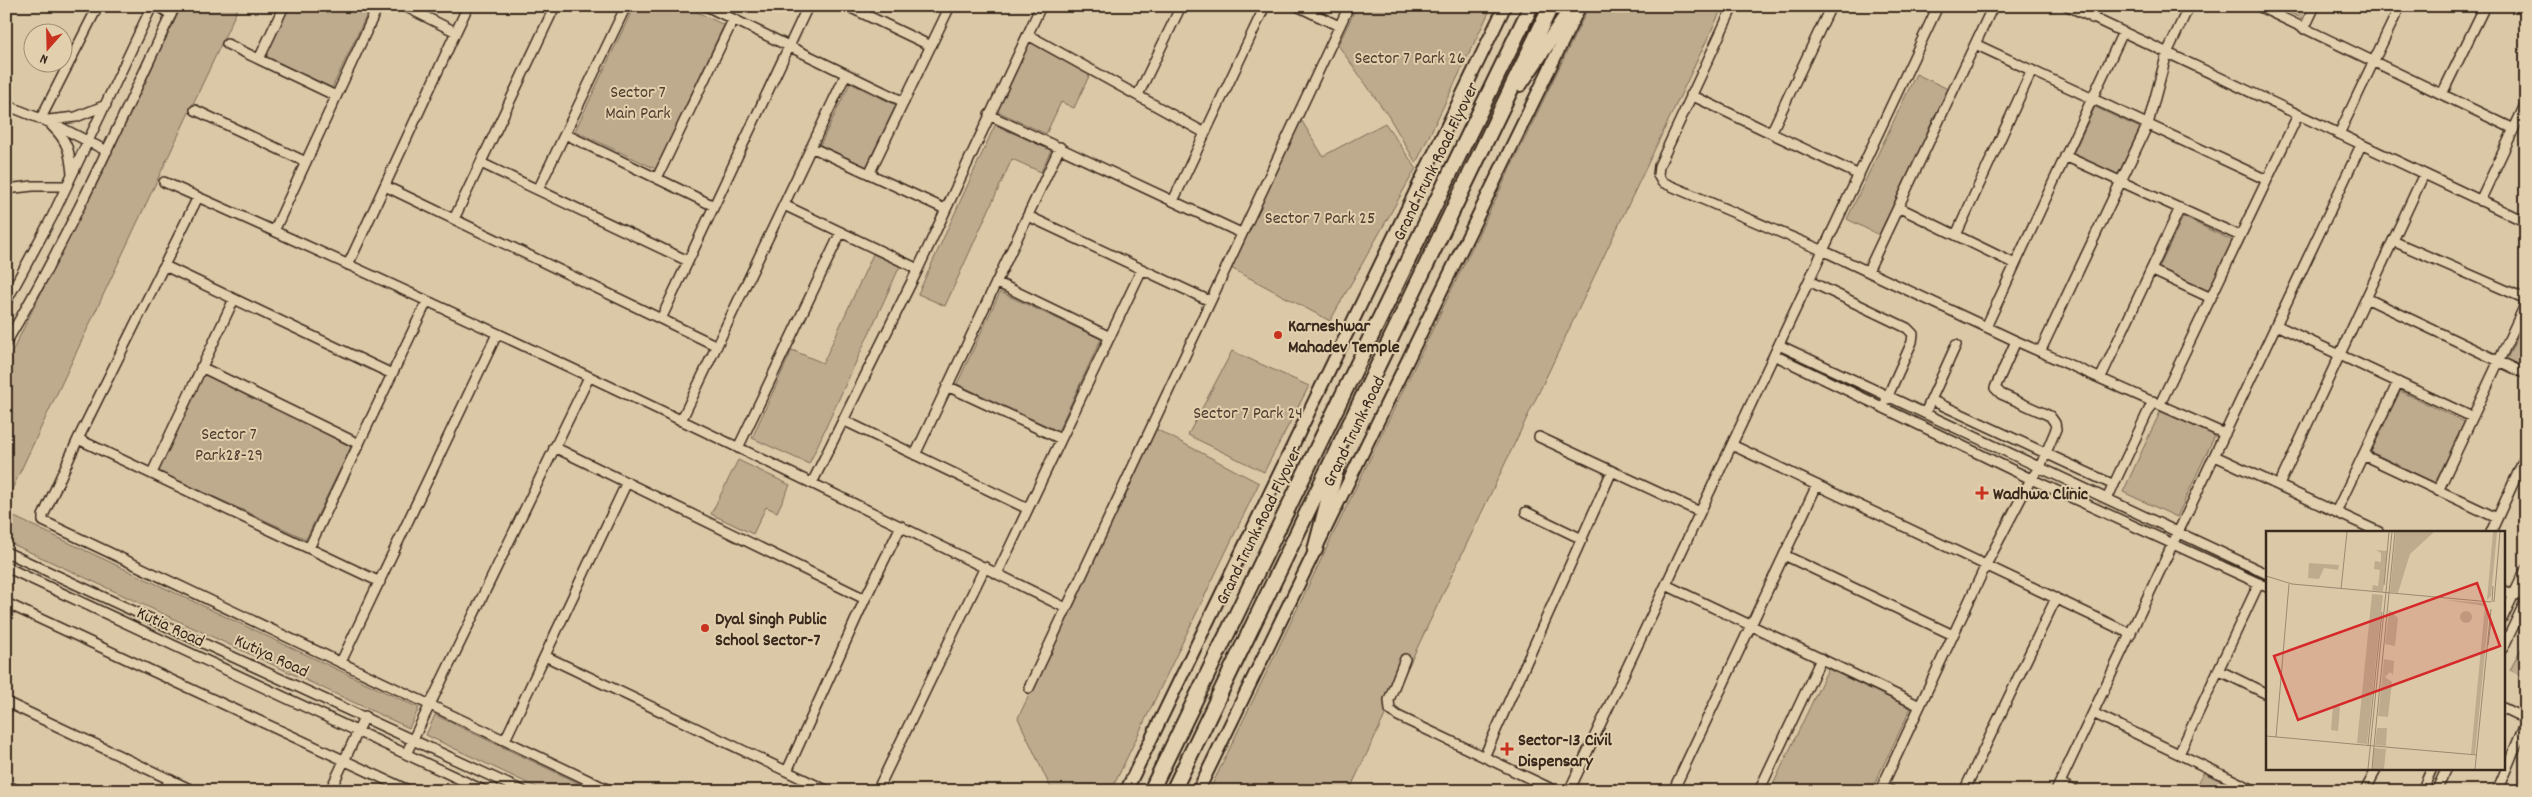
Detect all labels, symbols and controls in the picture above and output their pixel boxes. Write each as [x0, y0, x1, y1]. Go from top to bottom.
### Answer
north arrow [22, 22, 72, 72]
park label: Sector 7 Park 26 [1354, 47, 1466, 72]
text: N [37, 48, 51, 69]
street label: Grand Trunk Road Flyover [1388, 78, 1487, 246]
park label: Sector 7 Main Park [605, 81, 671, 127]
park label: Sector 7 Park 25 [1265, 207, 1375, 232]
place label: Karneshwar Mahadev Temple [1288, 315, 1400, 361]
marker: Karneshwar Mahadev Temple [1272, 329, 1284, 341]
street label: Grand Trunk Road [1318, 373, 1393, 492]
park label: Sector 7 Park 24 [1193, 402, 1303, 427]
park label: Sector 7 Park28-29 [195, 423, 263, 469]
street label: Grand Trunk Road Flyover [1211, 442, 1310, 610]
place label: Wadhwa Clinic [1993, 483, 2088, 508]
marker: Wadhwa Clinic [1975, 486, 1989, 500]
inset map [2266, 531, 2504, 770]
street label: Kutia Road [132, 602, 208, 655]
place label: Dyal Singh Public School Sector-7 [715, 608, 827, 654]
marker: Dyal Singh Public School Sector-7 [699, 622, 711, 634]
street label: Kutiya Road [230, 629, 312, 685]
place label: Sector-13 Civil Dispensary [1518, 729, 1613, 775]
marker: Sector-13 Civil Dispensary [1500, 742, 1514, 756]

